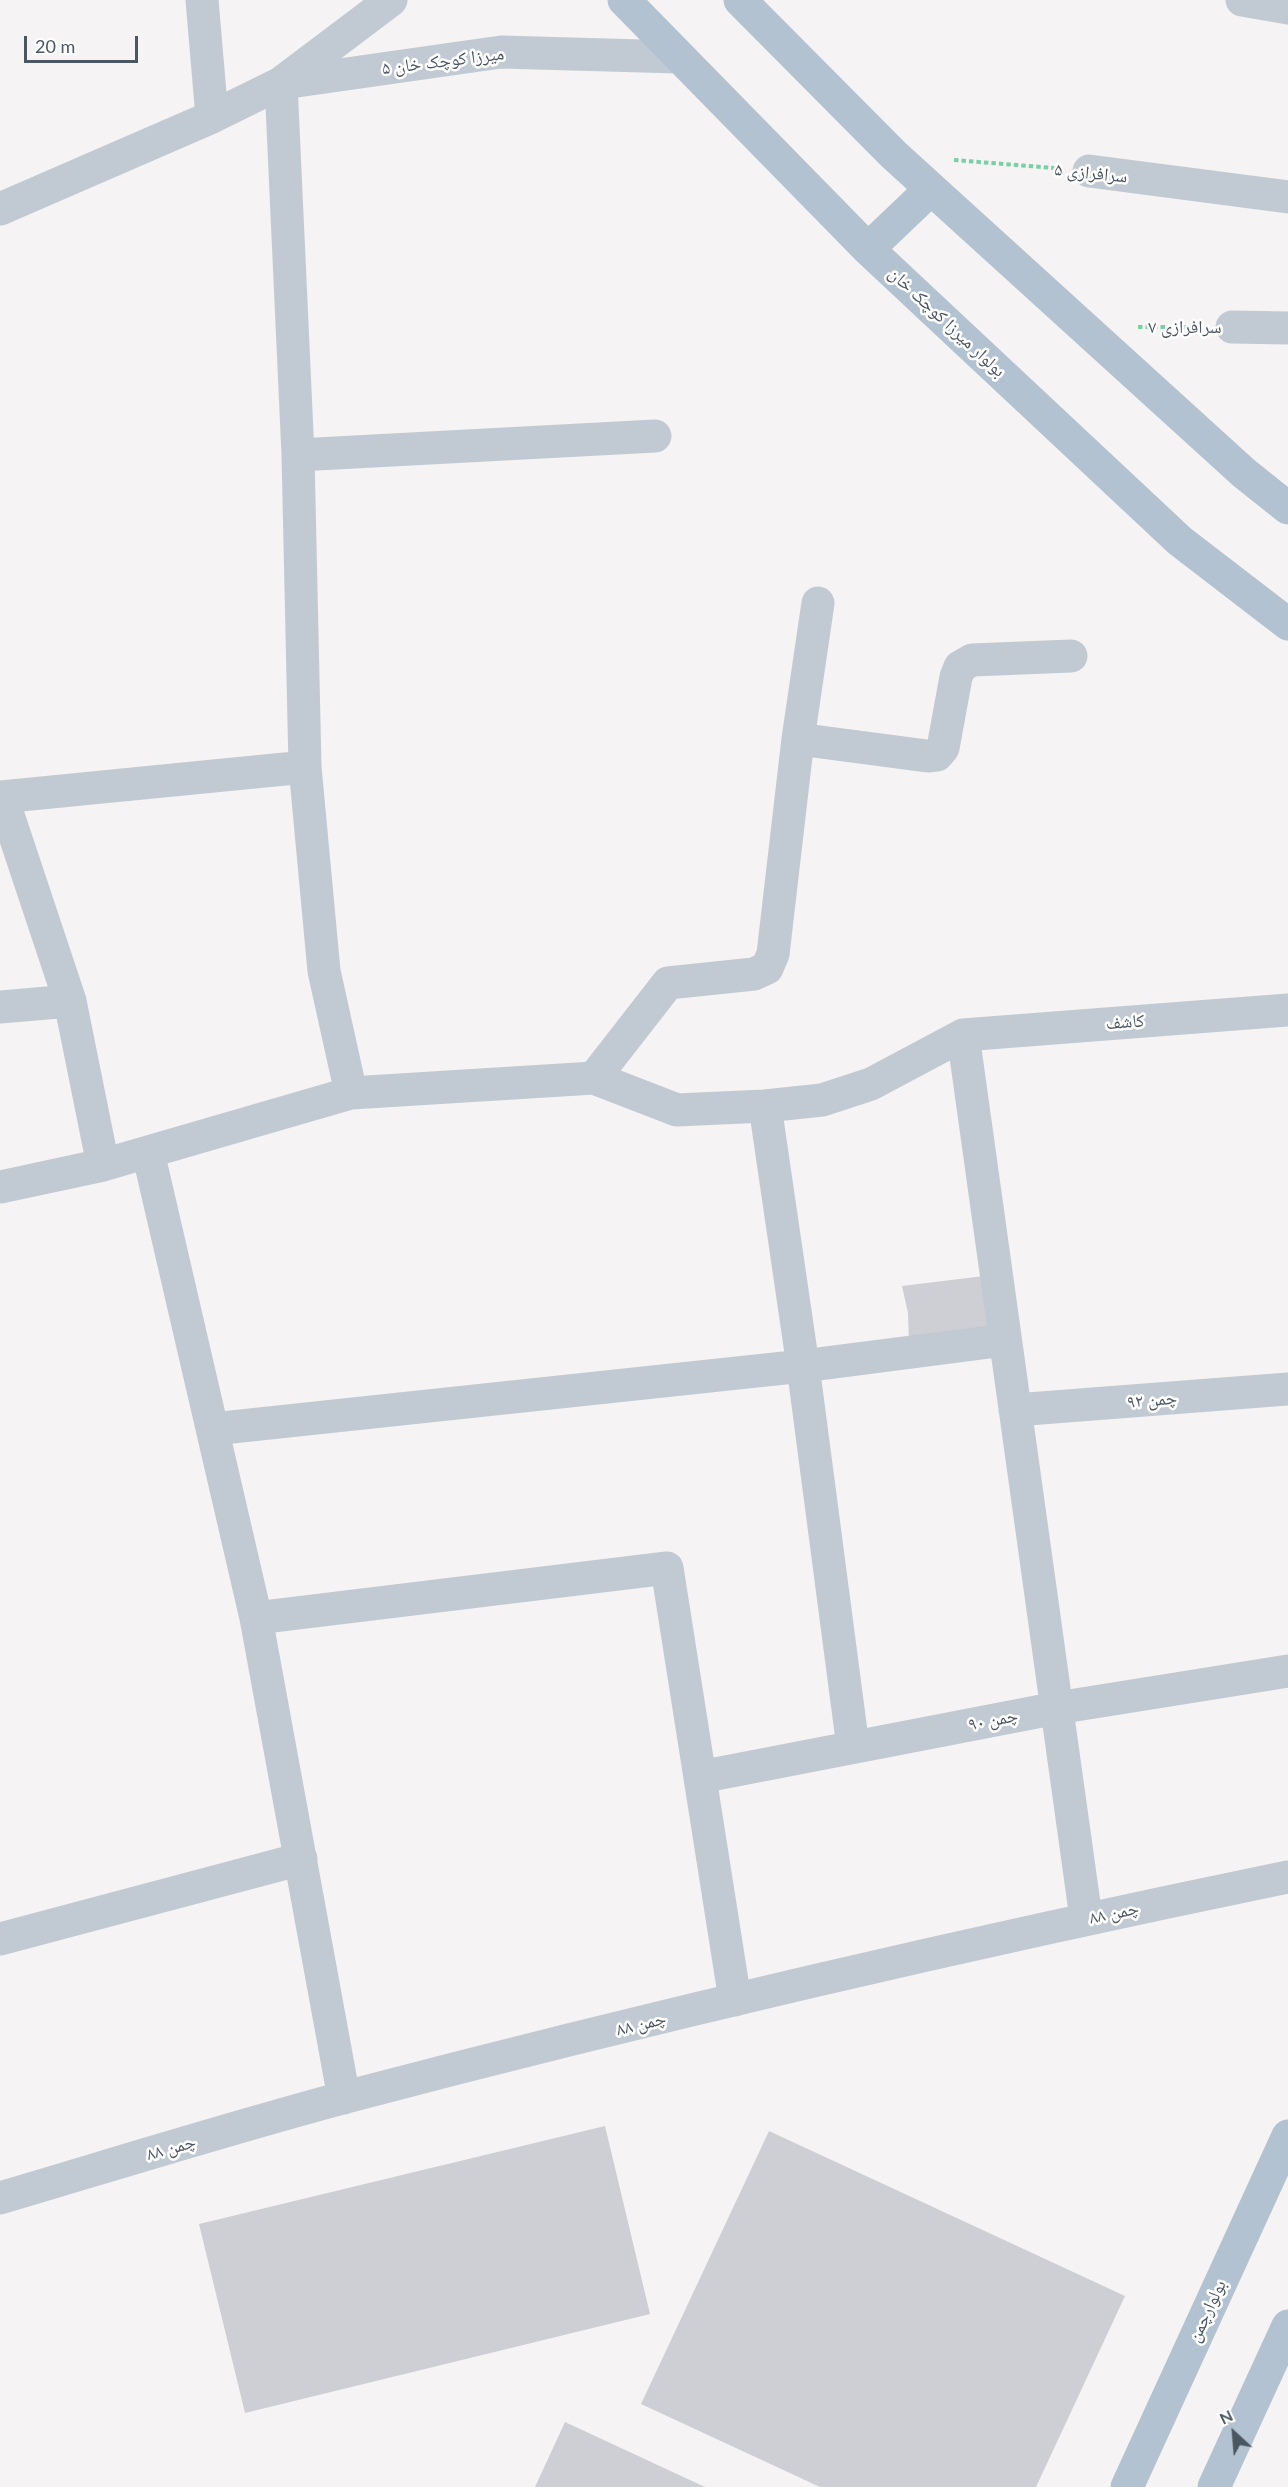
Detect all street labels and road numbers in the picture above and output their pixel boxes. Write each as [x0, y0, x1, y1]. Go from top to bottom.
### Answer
street label: میرزا کوچک خان ۵ [381, 43, 505, 79]
street label: سرافرازی ۵ [1053, 158, 1129, 188]
street label: بولوار میرزا کوچک خان [884, 262, 1010, 382]
street label: سرافرازی ۷ [1148, 316, 1222, 338]
street label: کاشف [1105, 1010, 1145, 1034]
street label: چمن ۹۲ [1126, 1387, 1178, 1413]
street label: چمن ۹۰ [966, 1705, 1020, 1735]
street label: چمن ۸۸ [1087, 1897, 1141, 1929]
street label: چمن ۸۸ [614, 2007, 668, 2041]
street label: چمن ۸۸ [144, 2131, 198, 2165]
street label: بولوارچمن [1183, 2276, 1231, 2346]

